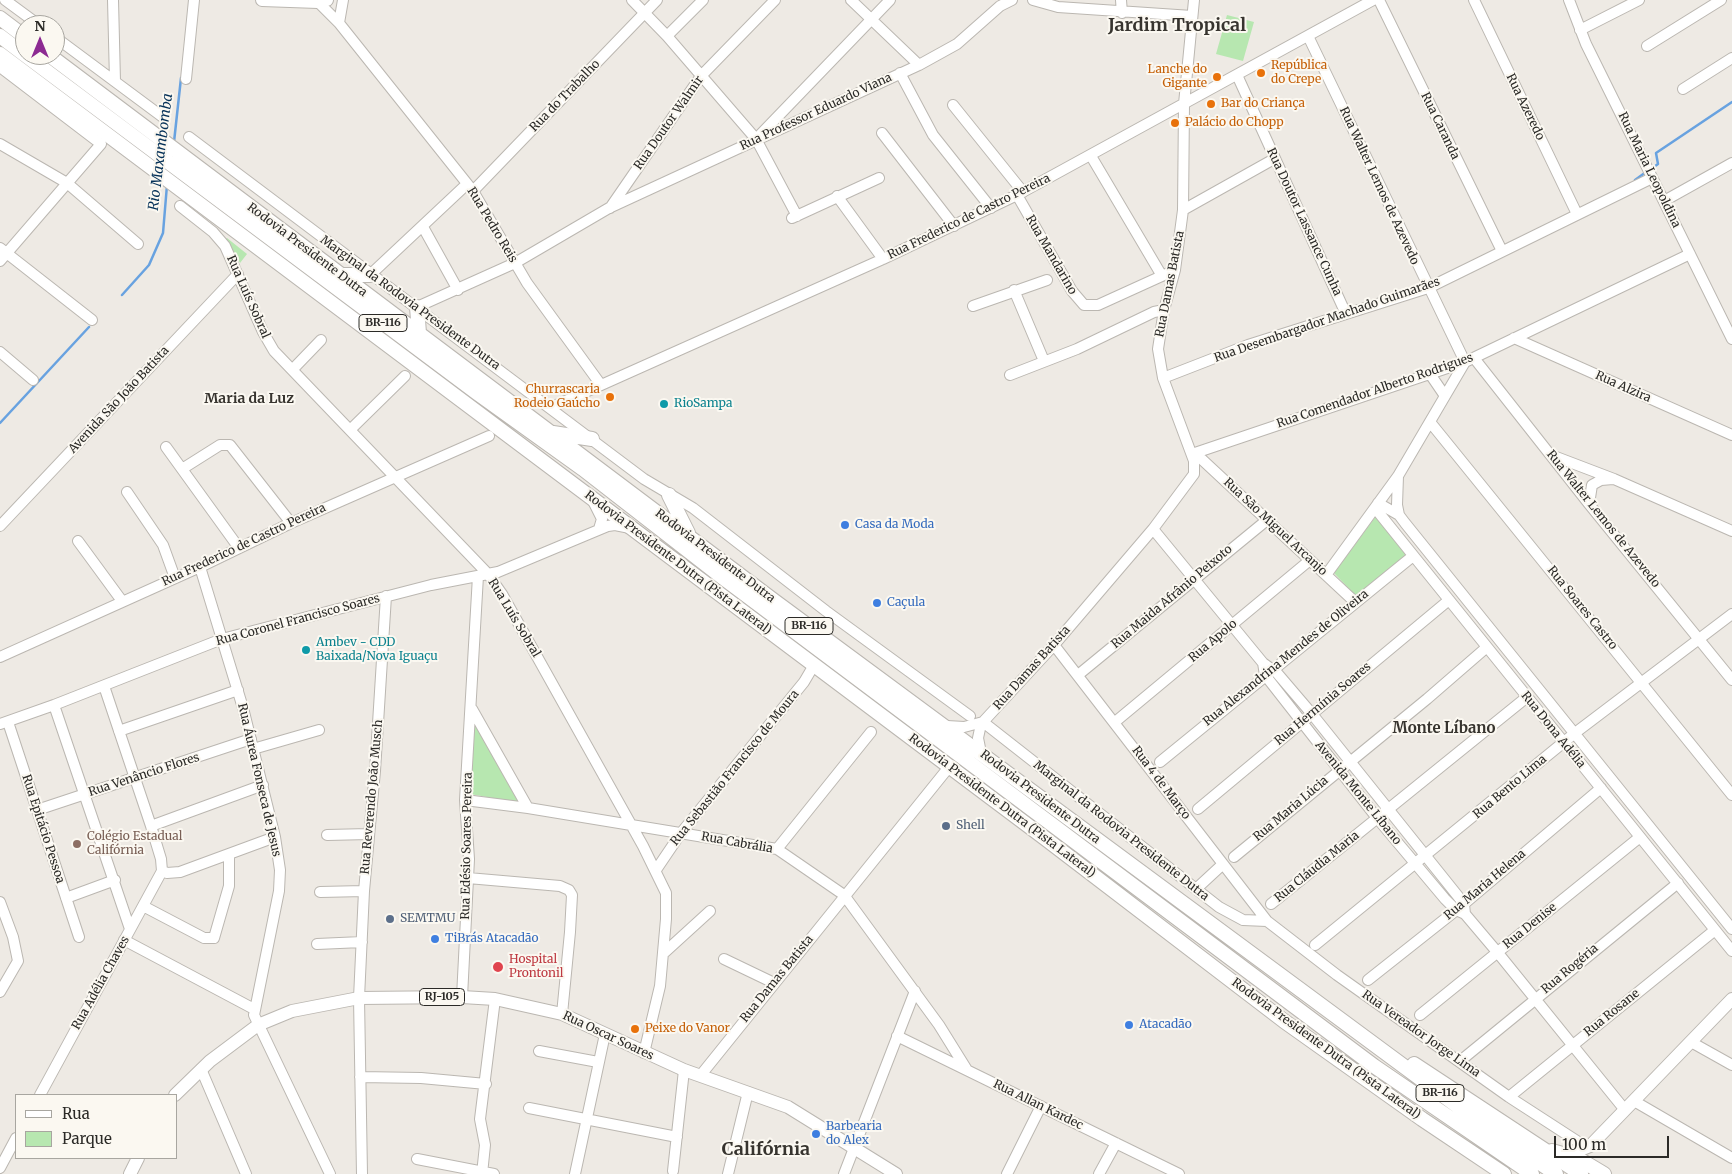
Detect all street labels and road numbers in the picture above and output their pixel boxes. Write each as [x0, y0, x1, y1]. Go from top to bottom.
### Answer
street label: Rua do Trabalho [527, 57, 603, 135]
street label: Rua Professor Eduardo Viana [738, 70, 894, 154]
street label: Rua Azeredo [1503, 71, 1547, 143]
street label: Rua Doutor Walmir [631, 73, 707, 173]
street label: Rua Caranda [1418, 90, 1462, 162]
street label: Rua Walter Lemos de Azevedo [1336, 105, 1422, 267]
street label: Rua Maria Leopoldina [1615, 110, 1683, 230]
street label: Rua Doutor Lassance Cunha [1263, 146, 1345, 298]
street label: Rua Frederico de Castro Pereira [885, 171, 1053, 263]
street label: Rua Pedro Reis [464, 185, 520, 265]
street label: Rodovia Presidente Dutra [244, 200, 370, 300]
street label: Rua Mandarino [1022, 213, 1080, 297]
street label: Rua Damas Batista [1153, 230, 1187, 338]
street label: Marginal da Rodovia Presidente Dutra [317, 233, 503, 373]
street label: Rua Luís Sobral [223, 253, 273, 341]
street label: Rua Desembargador Machado Guimarães [1212, 274, 1442, 366]
road number: BR-116 [359, 314, 407, 332]
street label: Avenida São João Batista [66, 344, 172, 456]
street label: Rua Comendador Alberto Rodrigues [1275, 351, 1475, 431]
street label: Rua Alzira [1593, 368, 1653, 406]
street label: Rua Walter Lemos de Azevedo [1543, 448, 1663, 590]
street label: Rua São Miguel Arcanjo [1220, 475, 1330, 579]
street label: Rodovia Presidente Dutra (Pista Lateral) [582, 488, 774, 638]
street label: Rua Frederico de Castro Pereira [160, 501, 328, 589]
street label: Rodovia Presidente Dutra [652, 506, 778, 606]
street label: Rua Maida Afrânio Peixoto [1109, 542, 1235, 652]
street label: Rua Soares Castro [1544, 563, 1620, 653]
street label: Rua Luís Sobral [485, 576, 543, 660]
street label: Rua Alexandrina Mendes de Oliveira [1201, 587, 1371, 729]
street label: Rua Coronel Francisco Soares [215, 591, 381, 649]
street label: Rua Apolo [1186, 617, 1240, 665]
road number: BR-116 [785, 618, 833, 634]
street label: Rua Damas Batista [991, 623, 1073, 713]
street label: Rua Hermínia Soares [1272, 660, 1374, 748]
street label: Rua Sebastião Francisco de Moura [668, 687, 802, 849]
street label: Rua Dona Adélia [1518, 689, 1588, 771]
street label: Rua Áurea Fonseca de Jesus [234, 702, 284, 858]
street label: Rua Reverendo João Musch [358, 719, 386, 875]
street label: Rodovia Presidente Dutra (Pista Lateral) [906, 731, 1098, 881]
street label: Avenida Monte Líbano [1312, 738, 1404, 848]
street label: Rua 4 de Março [1129, 744, 1193, 822]
street label: Rodovia Presidente Dutra [977, 747, 1103, 847]
street label: Rua Venâncio Flores [87, 750, 201, 800]
street label: Rua Bento Lima [1470, 752, 1550, 822]
street label: Marginal da Rodovia Presidente Dutra [1030, 758, 1212, 904]
street label: Rua Edésio Soares Pereira [459, 772, 475, 920]
street label: Rua Epitácio Pessoa [19, 773, 67, 885]
street label: Rua Maria Lúcia [1251, 774, 1331, 844]
street label: Rua Cláudia Maria [1272, 828, 1362, 906]
street label: Rua Cabrália [700, 830, 774, 856]
street label: Rua Maria Helena [1441, 847, 1529, 923]
street label: Rua Denise [1500, 900, 1560, 952]
street label: Rua Damas Batista [737, 932, 817, 1026]
street label: Rua Adélia Chaves [69, 934, 133, 1032]
street label: Rua Rogéria [1539, 941, 1601, 997]
street label: Rodovia Presidente Dutra (Pista Lateral) [1229, 976, 1423, 1122]
street label: Rua Rosane [1581, 986, 1643, 1040]
street label: Rua Vereador Jorge Lima [1359, 988, 1483, 1080]
road number: RJ-105 [420, 989, 464, 1006]
street label: Rua Oscar Soares [560, 1009, 656, 1063]
street label: Rua Allan Kardec [991, 1077, 1085, 1133]
road number: BR-116 [1416, 1084, 1464, 1102]

